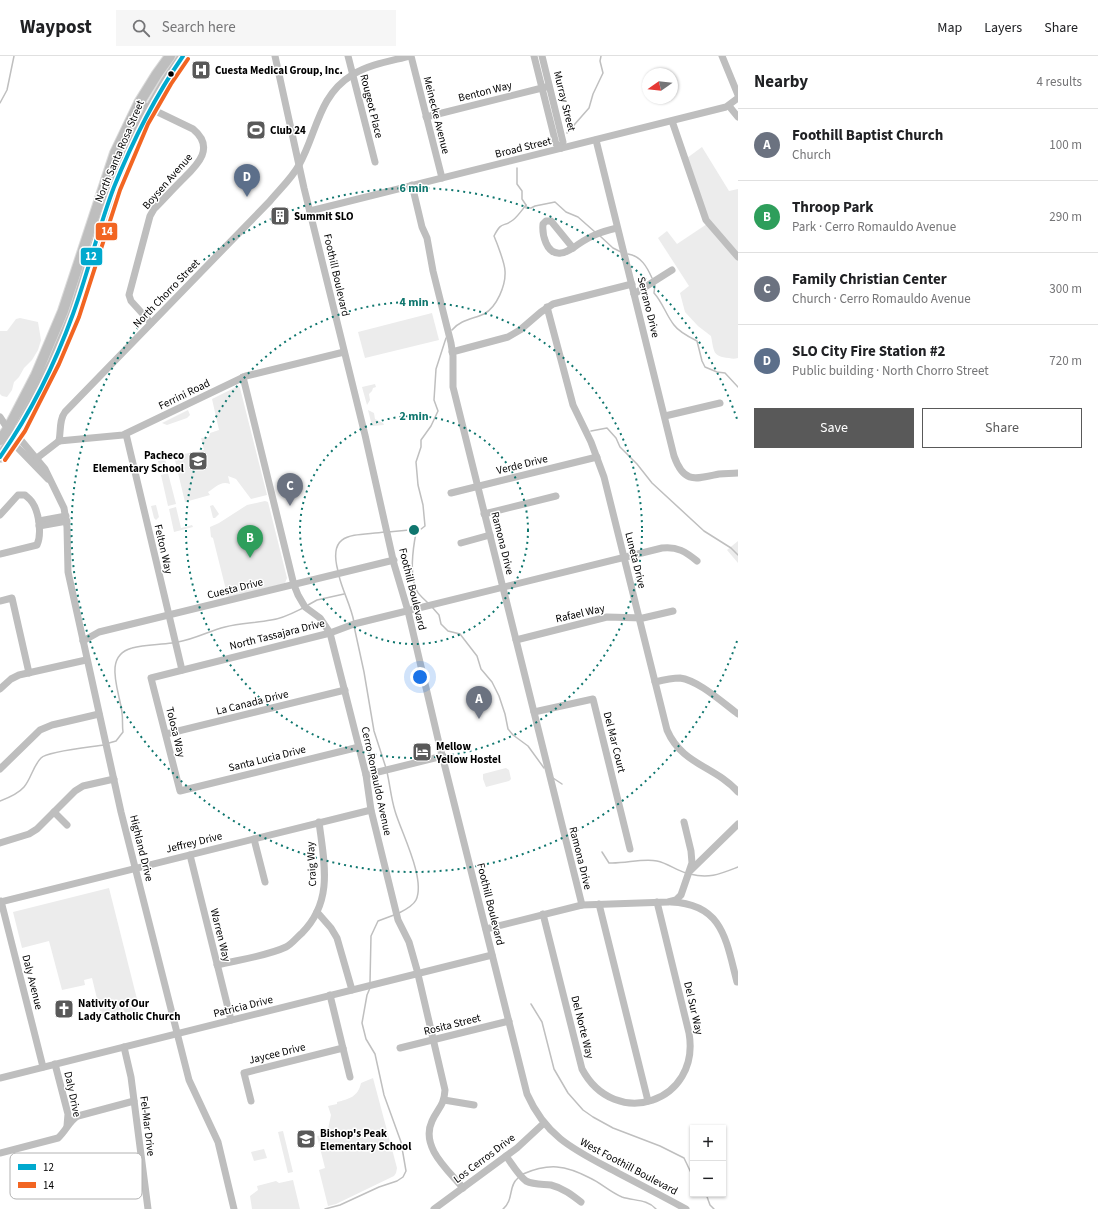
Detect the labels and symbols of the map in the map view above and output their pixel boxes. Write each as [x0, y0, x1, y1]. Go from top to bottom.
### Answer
hospital icon: Cuesta Medical Group, Inc. [190, 59, 212, 81]
place label: Cuesta Medical Group, Inc. [215, 63, 343, 78]
north arrow [642, 68, 678, 104]
unlabelled marker [166, 69, 176, 79]
street label: Murray Street [550, 69, 579, 133]
street label: Rougeot Place [356, 73, 387, 140]
street label: Meinecke Avenue [420, 75, 454, 156]
street label: Benton Way [457, 78, 514, 105]
street label: North Santa Rosa Street [91, 98, 148, 205]
sports icon: Club 24 [245, 119, 267, 141]
place label: Club 24 [270, 123, 306, 138]
street label: Broad Street [493, 133, 553, 162]
street label: Boysen Avenue [139, 150, 196, 213]
pin: D [234, 164, 260, 197]
text: 6 min [399, 180, 429, 197]
building icon: Summit SLO [269, 205, 291, 227]
place label: Summit SLO [294, 209, 354, 224]
line badge: 14 [95, 222, 118, 241]
text: 14 [101, 224, 113, 239]
street label: Foothill Boulevard [320, 232, 353, 318]
line badge: 12 [80, 247, 103, 266]
text: 12 [85, 249, 97, 264]
street label: North Chorro Street [130, 255, 203, 331]
street label: Serrano Drive [634, 275, 663, 340]
text: 4 min [399, 294, 429, 311]
street label: Ferrini Road [156, 376, 213, 413]
text: 2 min [399, 408, 429, 425]
place label: Pacheco Elementary School [93, 448, 185, 476]
school or university icon: Pacheco Elementary School [187, 450, 209, 472]
street label: Verde Drive [495, 451, 550, 478]
pin: C [277, 473, 303, 506]
street label: Ramona Drive [487, 510, 518, 577]
street label: Felton Way [151, 523, 176, 575]
centre of rings [407, 523, 421, 537]
pin: B [237, 525, 263, 558]
street label: Luneta Drive [621, 530, 650, 590]
street label: Foothill Boulevard [395, 546, 430, 632]
street label: Cuesta Drive [206, 574, 265, 603]
street label: Rafael Way [554, 601, 606, 626]
street label: North Tassajara Drive [228, 615, 327, 654]
your location [410, 667, 430, 687]
street label: La Canada Drive [214, 686, 290, 719]
pin: A [466, 686, 492, 719]
street label: Tolosa Way [162, 705, 189, 759]
street label: Del Mar Court [600, 710, 629, 775]
street label: Cerro Romauldo Avenue [358, 725, 396, 838]
place label: Mellow Yellow Hostel [435, 739, 502, 767]
street label: Santa Lucia Drive [227, 741, 308, 775]
hotel icon: Mellow Yellow Hostel [411, 741, 433, 763]
street label: Highland Drive [126, 813, 157, 883]
street label: Ramona Drive [565, 825, 596, 892]
street label: Jeffrey Drive [164, 828, 224, 857]
street label: Craig Way [303, 841, 320, 887]
street label: Foothill Boulevard [473, 861, 508, 947]
street label: Warren Way [207, 907, 234, 963]
street label: Daly Avenue [18, 953, 47, 1012]
street label: Del Sur Way [680, 980, 707, 1036]
street label: Patricia Drive [212, 992, 275, 1021]
street label: Del Norte Way [567, 994, 598, 1060]
place label: Nativity of Our Lady Catholic Church [78, 996, 180, 1024]
church icon: Nativity of Our Lady Catholic Church [53, 998, 75, 1020]
street label: Rosita Street [422, 1010, 482, 1039]
street label: Jaycee Drive [247, 1039, 307, 1068]
street label: Daly Drive [60, 1070, 85, 1119]
street label: Fel-Mar Drive [136, 1095, 159, 1157]
place label: Bishop's Peak Elementary School [320, 1126, 412, 1154]
school or university icon: Bishop's Peak Elementary School [295, 1128, 317, 1150]
street label: Los Cerros Drive [450, 1130, 519, 1187]
street label: West Foothill Boulevard [577, 1134, 680, 1199]
legend [10, 1153, 142, 1199]
text: 12 [43, 1160, 54, 1175]
text: 14 [43, 1178, 54, 1193]

